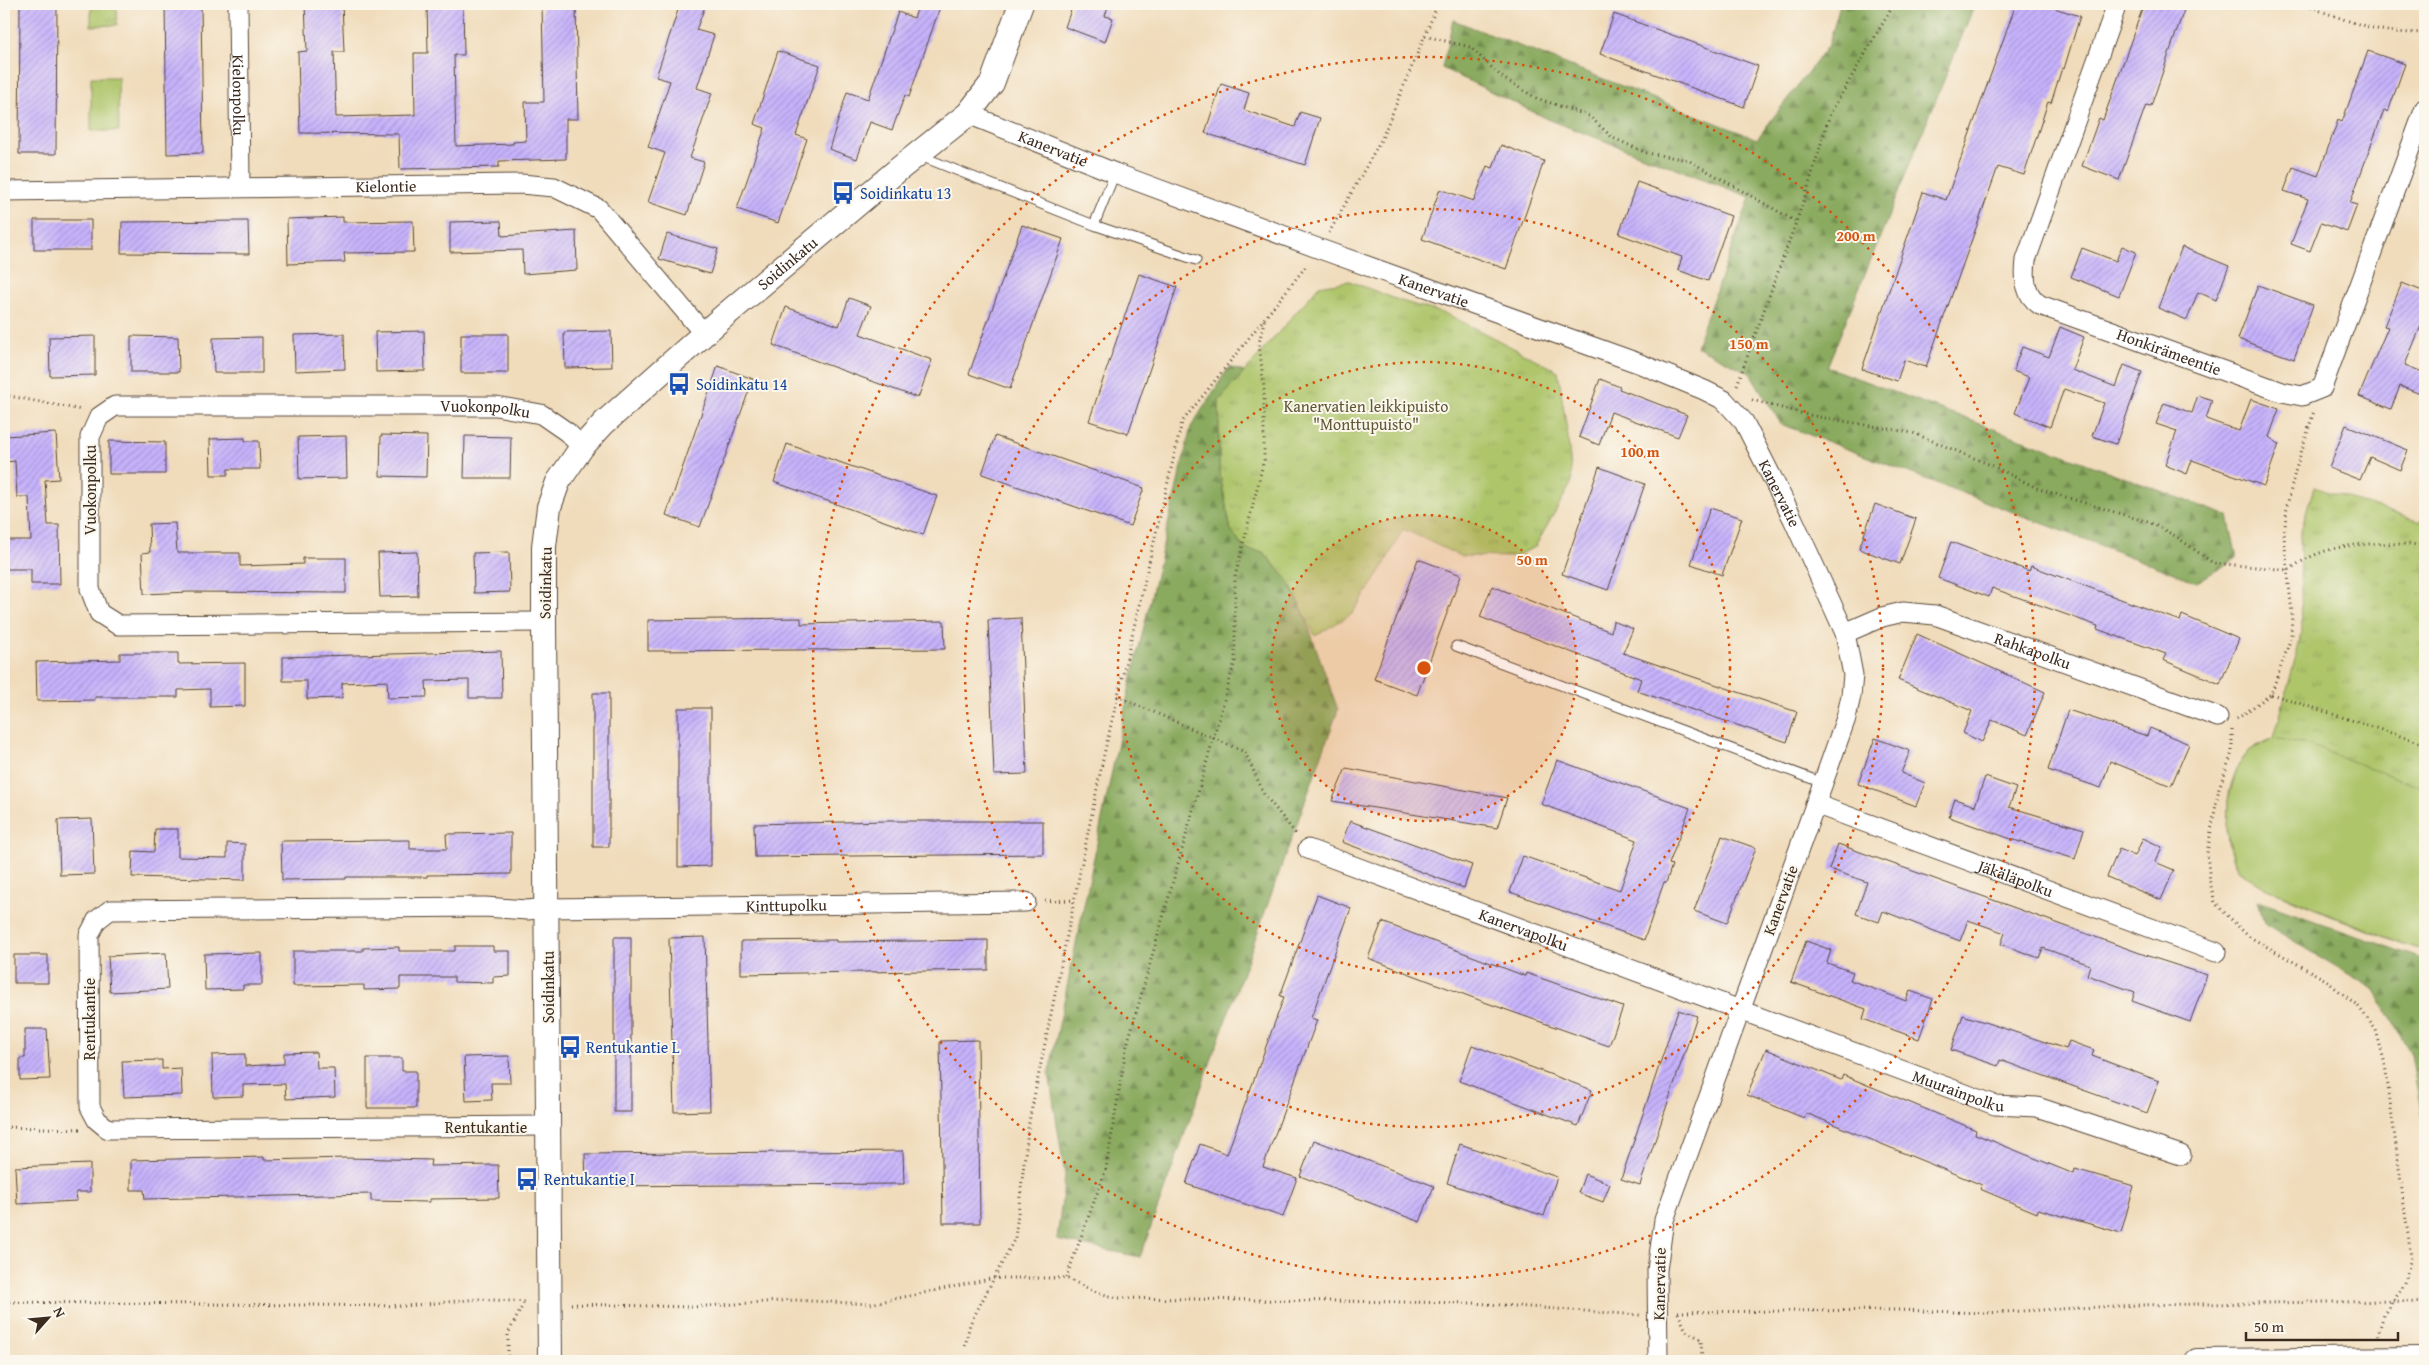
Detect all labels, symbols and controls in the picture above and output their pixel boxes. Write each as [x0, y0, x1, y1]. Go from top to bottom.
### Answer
street label: Kielonpolku [227, 54, 251, 136]
street label: Kanervatie [1015, 124, 1092, 173]
street label: Kielontie [355, 173, 417, 198]
bus stop icon: Soidinkatu 13 [830, 180, 856, 206]
place label: Soidinkatu 13 [860, 181, 951, 205]
text: 200 m [1836, 225, 1876, 246]
street label: Soidinkatu [752, 230, 823, 296]
street label: Kanervatie [1395, 266, 1472, 313]
street label: Honkirämeentie [2114, 322, 2225, 381]
text: 150 m [1729, 333, 1769, 354]
bus stop icon: Soidinkatu 14 [666, 371, 692, 397]
place label: Soidinkatu 14 [696, 372, 788, 396]
street label: Vuokonpolku [440, 394, 533, 424]
park label: Kanervatien leikkipuisto "Monttupuisto" [1284, 394, 1448, 436]
text: 100 m [1620, 441, 1660, 462]
street label: Vuokonpolku [78, 445, 102, 535]
street label: Kanervatie [1753, 455, 1807, 531]
street label: Soidinkatu [532, 546, 558, 619]
text: 50 m [1516, 549, 1548, 570]
street label: Rahkapolku [1991, 625, 2075, 675]
centre of rings [1415, 659, 1433, 677]
street label: Jäkäläpolku [1973, 853, 2057, 903]
street label: Kanervatie [1756, 862, 1804, 938]
street label: Kinttupolku [746, 892, 827, 918]
street label: Kanervapolku [1476, 902, 1572, 957]
street label: Soidinkatu [536, 950, 560, 1023]
street label: Rentukantie [77, 978, 101, 1060]
bus stop icon: Rentukantie L [557, 1034, 583, 1060]
place label: Rentukantie L [586, 1035, 680, 1059]
street label: Muurainpolku [1909, 1063, 2005, 1117]
street label: Rentukantie [445, 1115, 527, 1139]
bus stop icon: Rentukantie I [514, 1166, 540, 1192]
place label: Rentukantie I [544, 1167, 635, 1191]
street label: Kanervatie [1646, 1247, 1672, 1321]
north arrow [22, 1292, 72, 1342]
text: N [49, 1303, 71, 1321]
scale bar [2246, 1310, 2399, 1342]
text: 50 m [2254, 1316, 2285, 1337]

